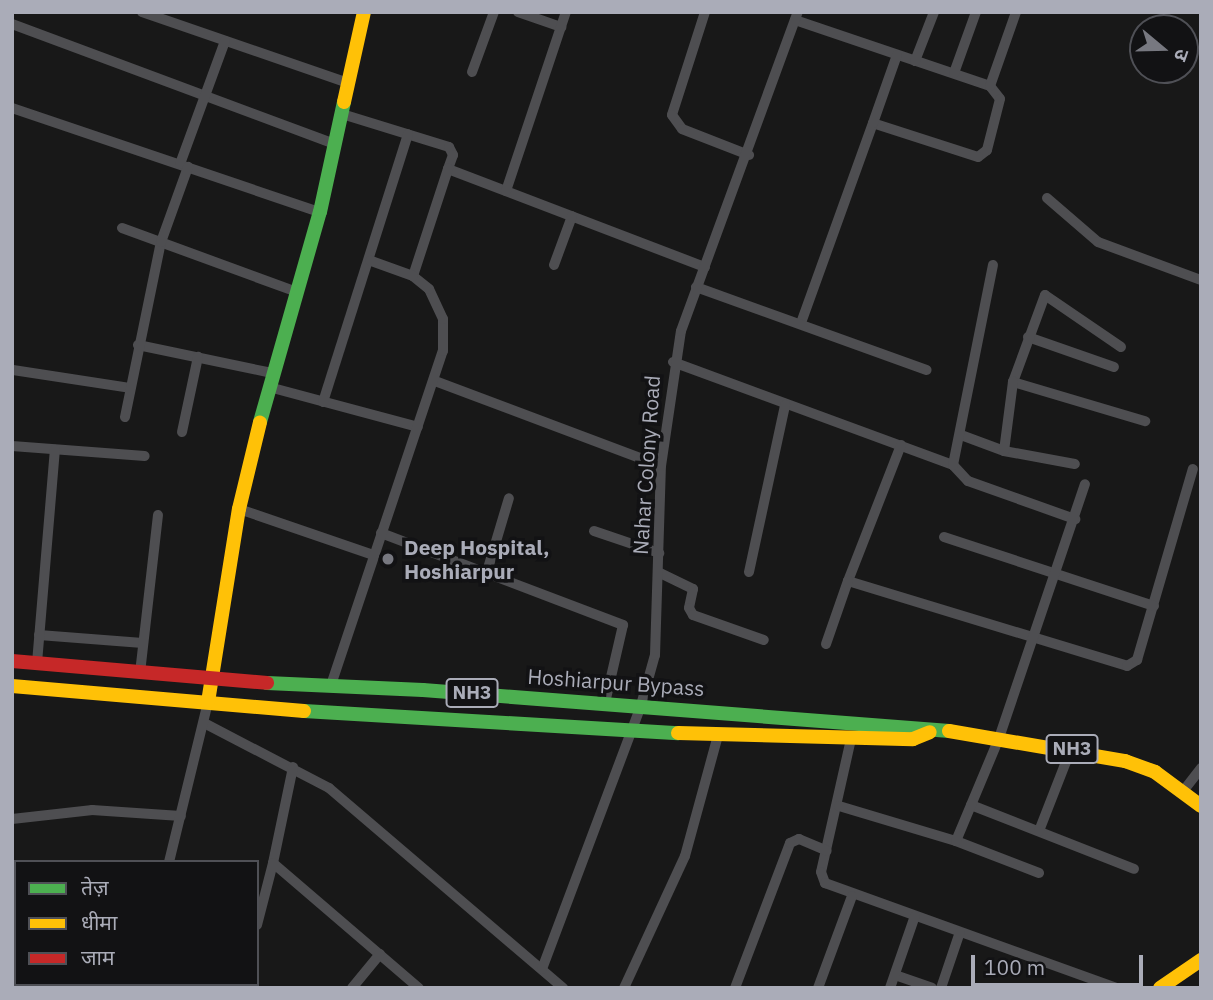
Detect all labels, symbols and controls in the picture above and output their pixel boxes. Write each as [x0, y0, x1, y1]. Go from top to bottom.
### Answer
north arrow [1129, 14, 1199, 84]
text: उ [1169, 46, 1195, 64]
street label: Nahar Colony Road [627, 375, 665, 555]
place label: Deep Hospital, Hoshiarpur [404, 534, 549, 584]
marker: Deep Hospital, Hoshiarpur [378, 549, 398, 569]
street label: Hoshiarpur Bypass [527, 663, 705, 701]
road number: NH3 [444, 678, 500, 708]
road number: NH3 [1044, 734, 1100, 764]
legend [14, 860, 259, 986]
text: तेज़ [81, 873, 109, 901]
text: धीमा [81, 908, 117, 936]
scale bar [975, 940, 1146, 984]
text: जाम [81, 943, 115, 971]
text: 100 m [984, 953, 1045, 981]

